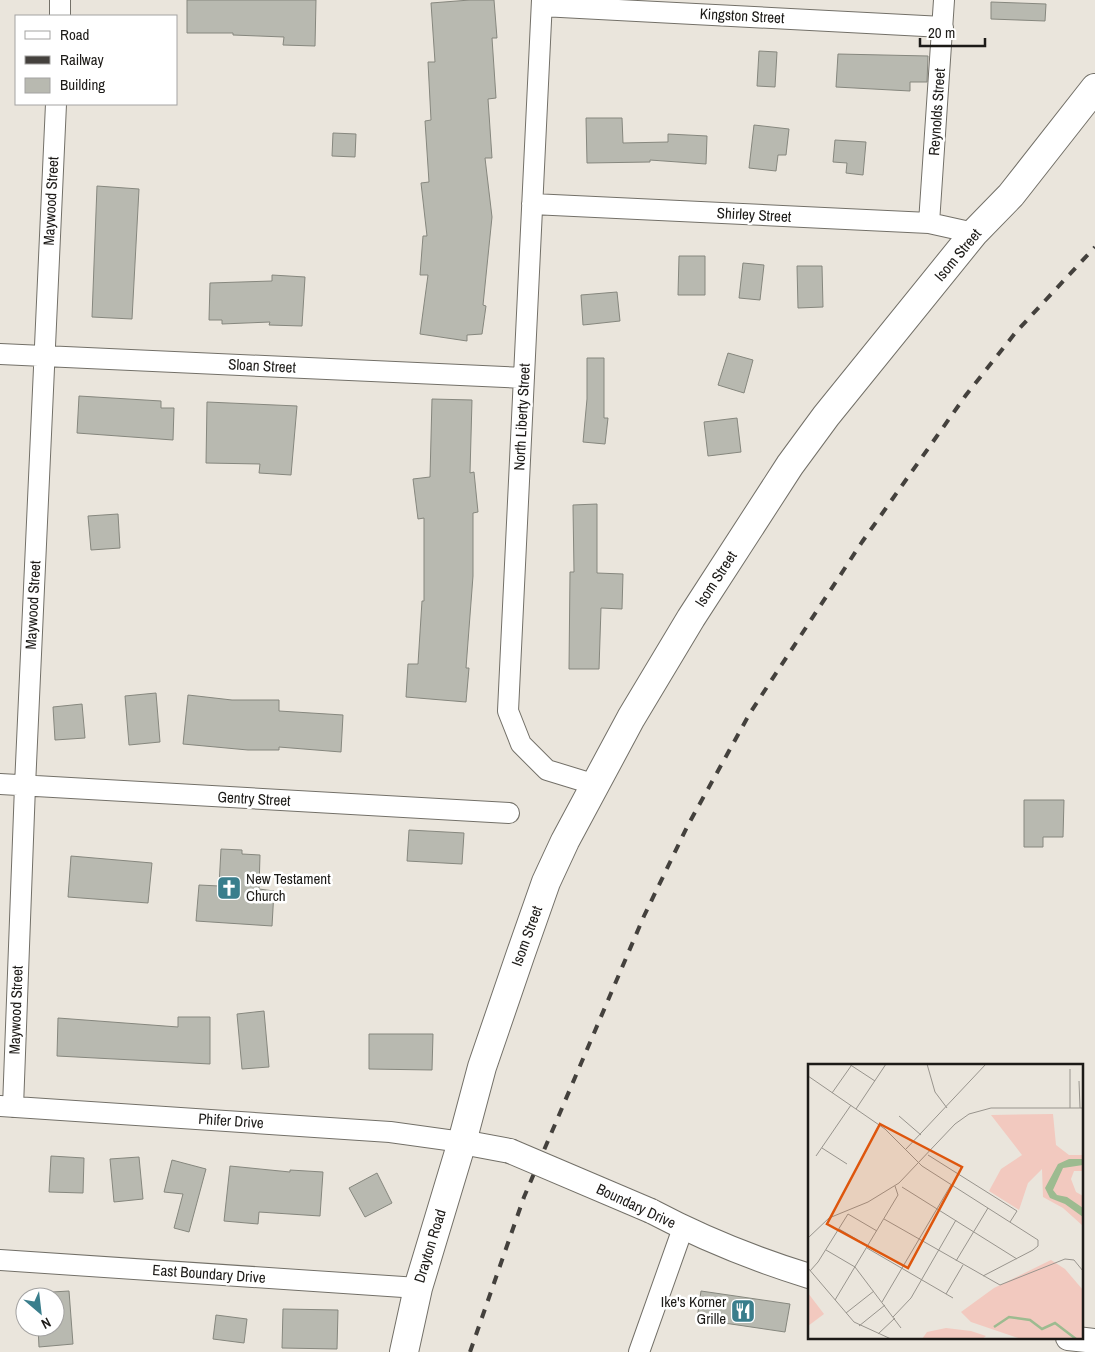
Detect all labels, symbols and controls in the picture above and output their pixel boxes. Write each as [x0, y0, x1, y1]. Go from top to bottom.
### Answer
street label: Kingston Street [699, 3, 785, 28]
legend [15, 15, 178, 105]
scale bar [920, 15, 985, 47]
text: 20 m [928, 22, 955, 43]
text: Road [60, 24, 89, 45]
text: Railway [60, 49, 105, 70]
street label: Reynolds Street [923, 67, 950, 156]
text: Building [60, 74, 105, 95]
street label: Maywood Street [38, 155, 63, 246]
street label: Shirley Street [716, 202, 792, 227]
street label: Isom Street [929, 223, 986, 286]
street label: Sloan Street [228, 353, 297, 378]
street label: North Liberty Street [508, 362, 535, 471]
street label: Isom Street [690, 546, 742, 611]
street label: Maywood Street [20, 559, 45, 650]
street label: Gentry Street [217, 786, 292, 811]
place label: New Testament Church [246, 868, 331, 906]
church icon: New Testament Church [216, 875, 242, 901]
street label: Isom Street [506, 902, 547, 969]
street label: Maywood Street [3, 965, 28, 1055]
inset map [808, 1064, 1082, 1340]
street label: Phifer Drive [198, 1108, 265, 1133]
street label: Boundary Drive [593, 1178, 680, 1233]
street label: Drayton Road [408, 1206, 451, 1285]
street label: East Boundary Drive [152, 1259, 267, 1288]
north arrow [15, 1287, 65, 1337]
place label: Ike's Korner Grille [661, 1291, 726, 1329]
restaurant icon: Ike's Korner Grille [730, 1298, 756, 1324]
text: N [38, 1314, 54, 1333]

